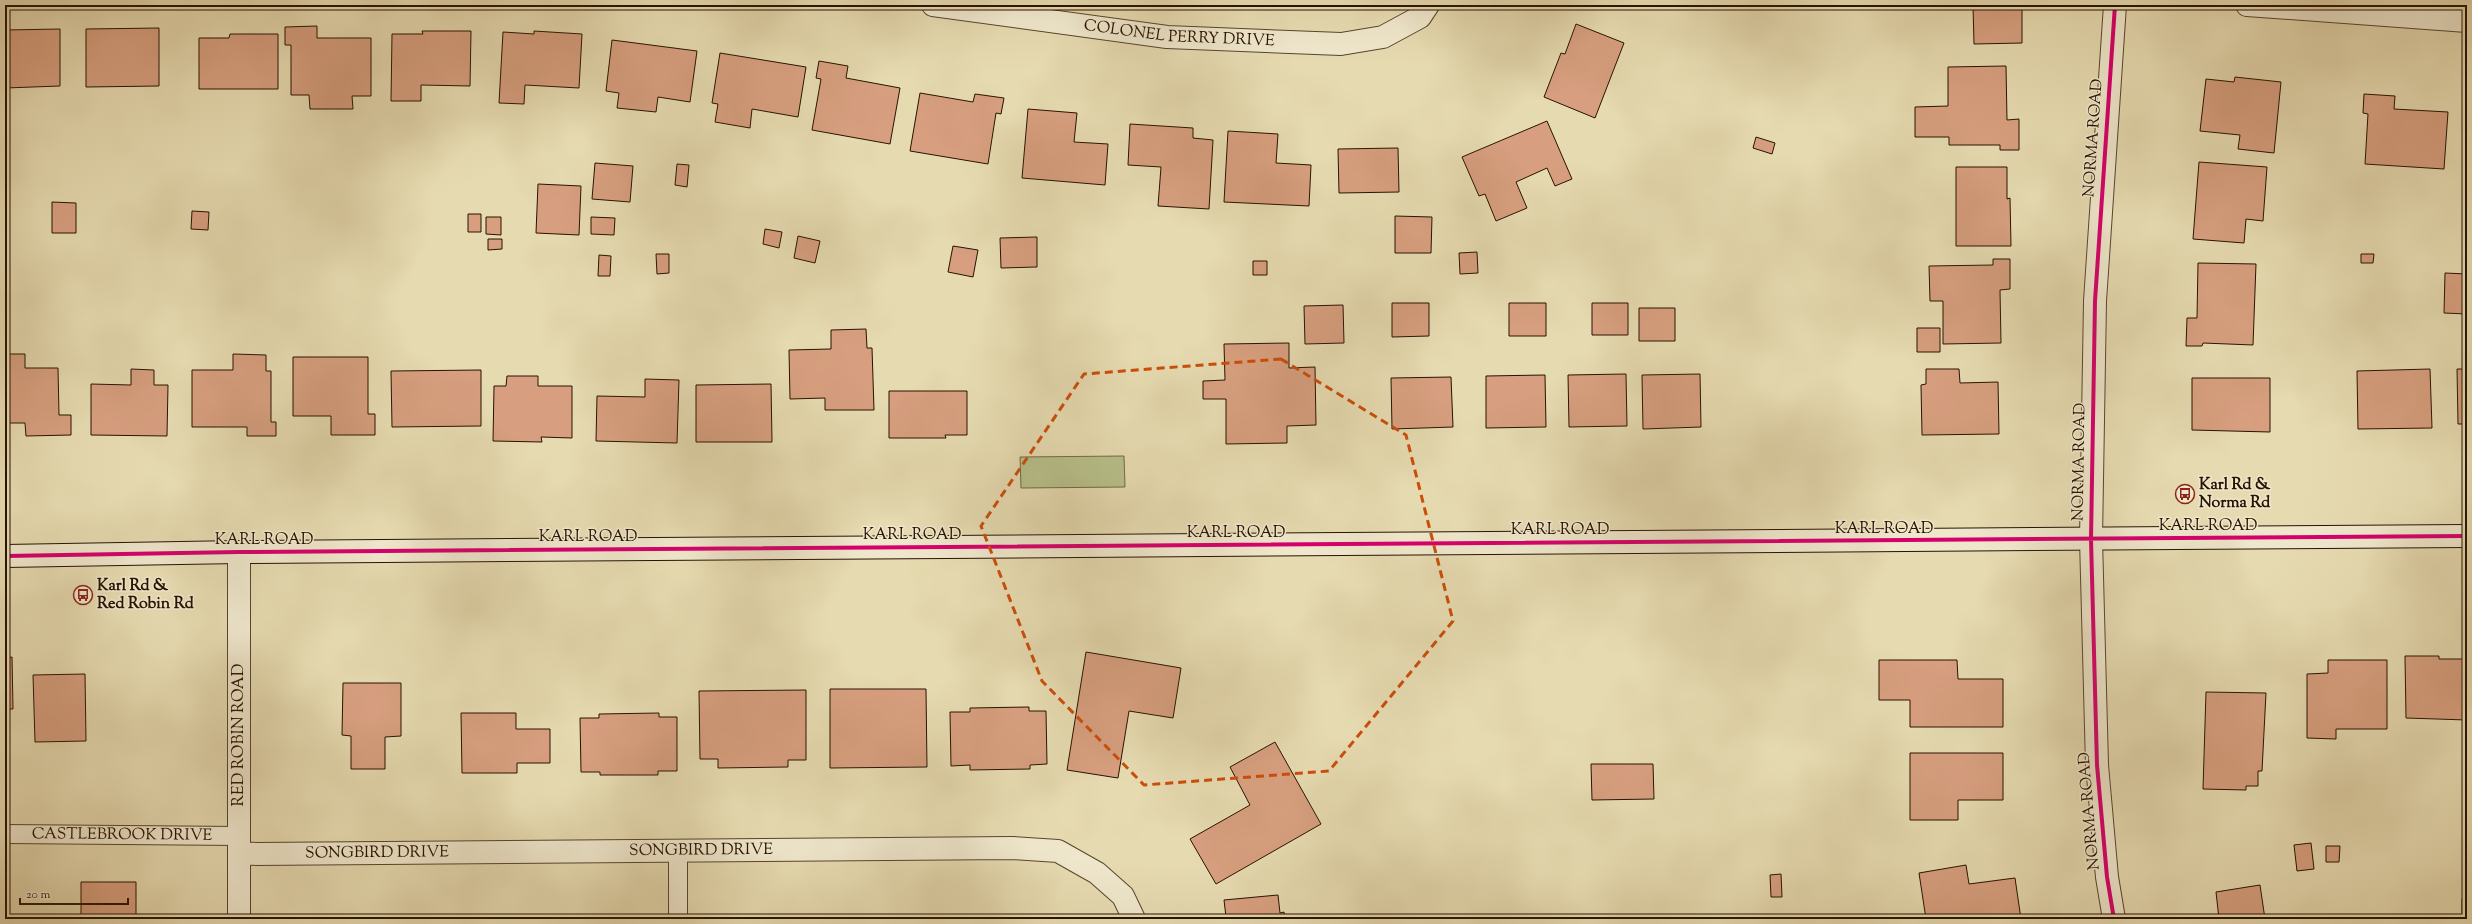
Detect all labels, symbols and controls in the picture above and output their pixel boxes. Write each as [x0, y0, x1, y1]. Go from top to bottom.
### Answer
street label: COLONEL PERRY DRIVE [1082, 14, 1275, 53]
street label: NORMA ROAD [2078, 78, 2110, 198]
street label: NORMA ROAD [2067, 403, 2093, 521]
place label: Karl Rd & Norma Rd [2199, 474, 2271, 515]
bus stop icon: Karl Rd & Norma Rd [2174, 483, 2196, 505]
street label: KARL ROAD [2159, 515, 2257, 538]
street label: KARL ROAD [1835, 518, 1933, 541]
street label: KARL ROAD [1511, 519, 1609, 542]
street label: KARL ROAD [1187, 522, 1285, 545]
street label: KARL ROAD [863, 524, 961, 547]
street label: KARL ROAD [539, 526, 637, 549]
street label: KARL ROAD [215, 529, 313, 552]
place label: Karl Rd & Red Robin Rd [97, 575, 195, 616]
bus stop icon: Karl Rd & Red Robin Rd [72, 584, 94, 606]
street label: RED ROBIN ROAD [228, 664, 251, 806]
street label: NORMA ROAD [2073, 751, 2107, 871]
street label: CASTLEBROOK DRIVE [32, 823, 213, 847]
street label: SONGBIRD DRIVE [629, 838, 773, 862]
street label: SONGBIRD DRIVE [305, 841, 449, 865]
scale bar [20, 880, 128, 906]
text: 20 m [26, 886, 51, 904]

